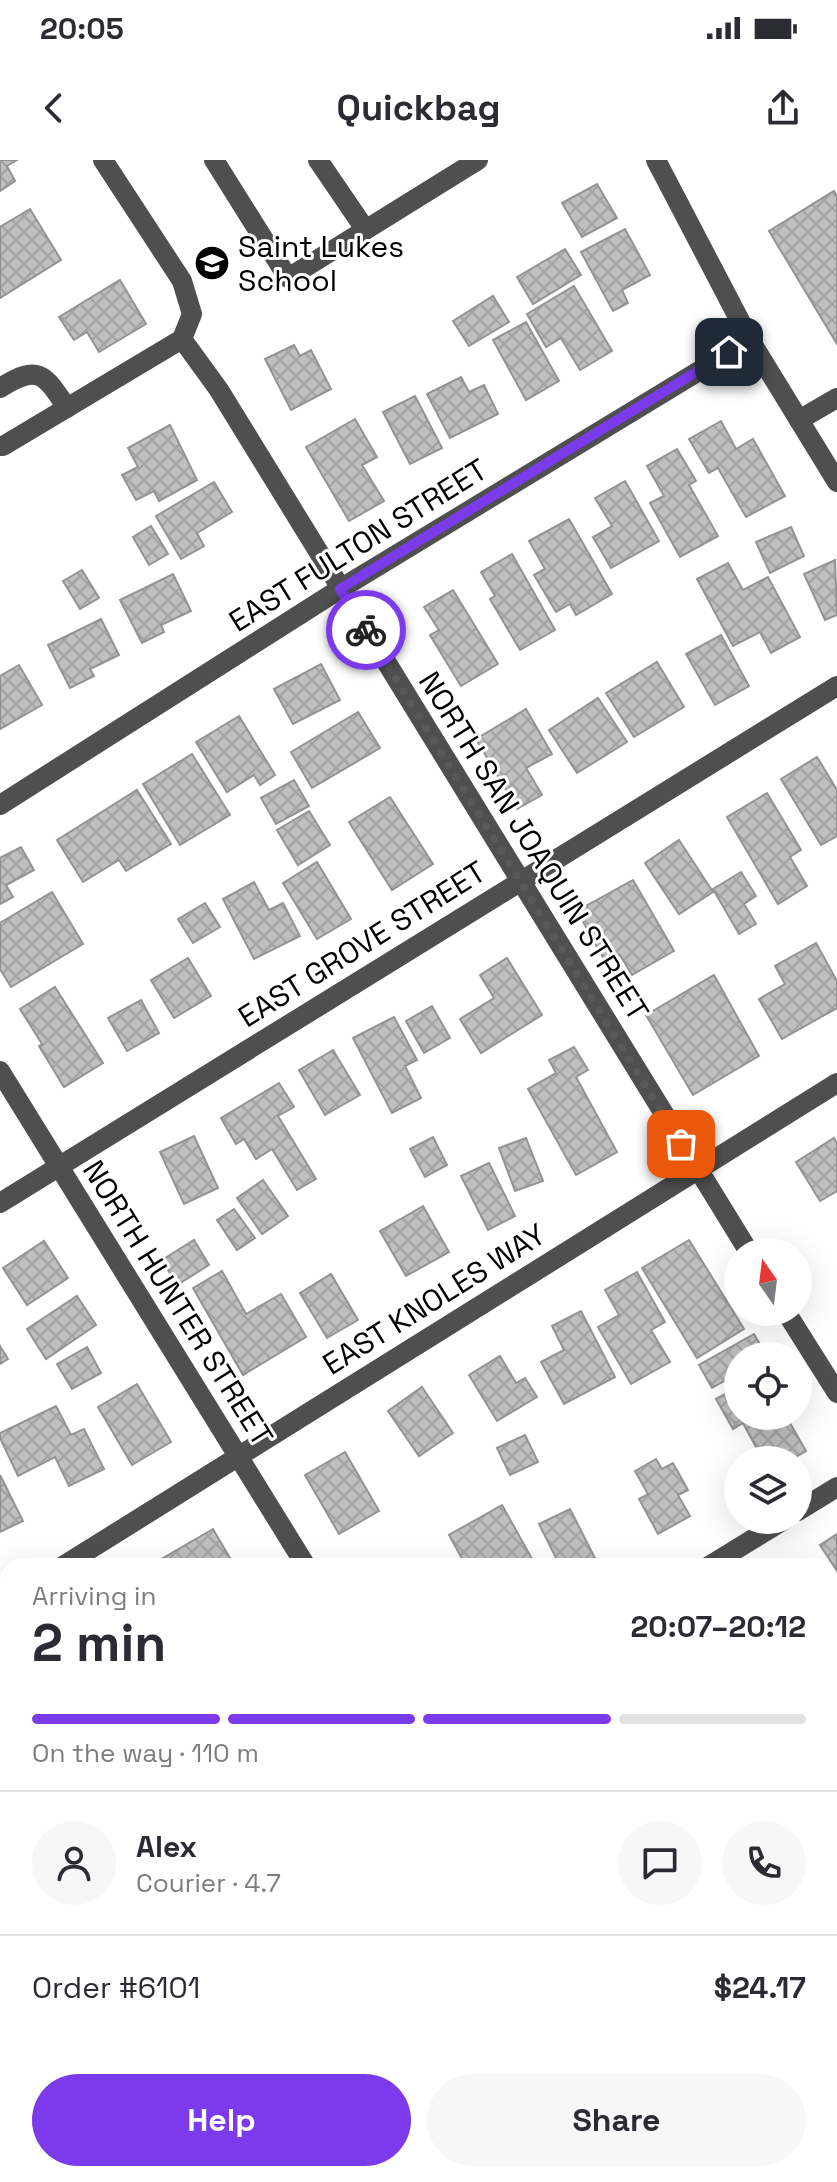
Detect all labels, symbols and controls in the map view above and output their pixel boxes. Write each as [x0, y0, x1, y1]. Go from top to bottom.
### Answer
text: 20:05 [40, 9, 124, 48]
text: Quickbag [337, 85, 500, 131]
icon: back [32, 86, 76, 130]
icon: share [761, 86, 805, 130]
place label: Saint Lukes School [238, 227, 404, 300]
school or university icon: Saint Lukes School [193, 244, 231, 282]
pin [695, 318, 763, 386]
icon: home [707, 330, 751, 374]
street label: EAST FULTON STREET [221, 450, 495, 640]
courier [326, 590, 406, 670]
icon: bike [344, 608, 388, 652]
street label: NORTH SAN JOAQUIN STREET [410, 664, 658, 1028]
street label: EAST GROVE STREET [231, 852, 493, 1036]
pin [647, 1110, 715, 1178]
icon: bag [659, 1122, 703, 1166]
street label: NORTH HUNTER STREET [74, 1153, 282, 1453]
street label: EAST KNOLES WAY [315, 1215, 553, 1383]
north arrow [724, 1238, 812, 1326]
map controls [724, 1238, 812, 1534]
button: locate [724, 1342, 812, 1430]
button: layers [724, 1446, 812, 1534]
text: Arriving in [32, 1579, 156, 1613]
text: 20:07–20:12 [631, 1607, 806, 1646]
text: 2 min [32, 1610, 166, 1676]
text: On the way · 110 m [32, 1736, 259, 1770]
button: person [32, 1821, 116, 1905]
button: chat [618, 1821, 702, 1905]
button: phone [722, 1821, 806, 1905]
text: Alex [136, 1827, 197, 1866]
text: Courier · 4.7 [136, 1866, 281, 1900]
text: Order #6101 [32, 1968, 200, 2007]
text: $24.17 [714, 1968, 806, 2007]
button: Help [32, 2074, 411, 2166]
button: Share [427, 2074, 806, 2166]

